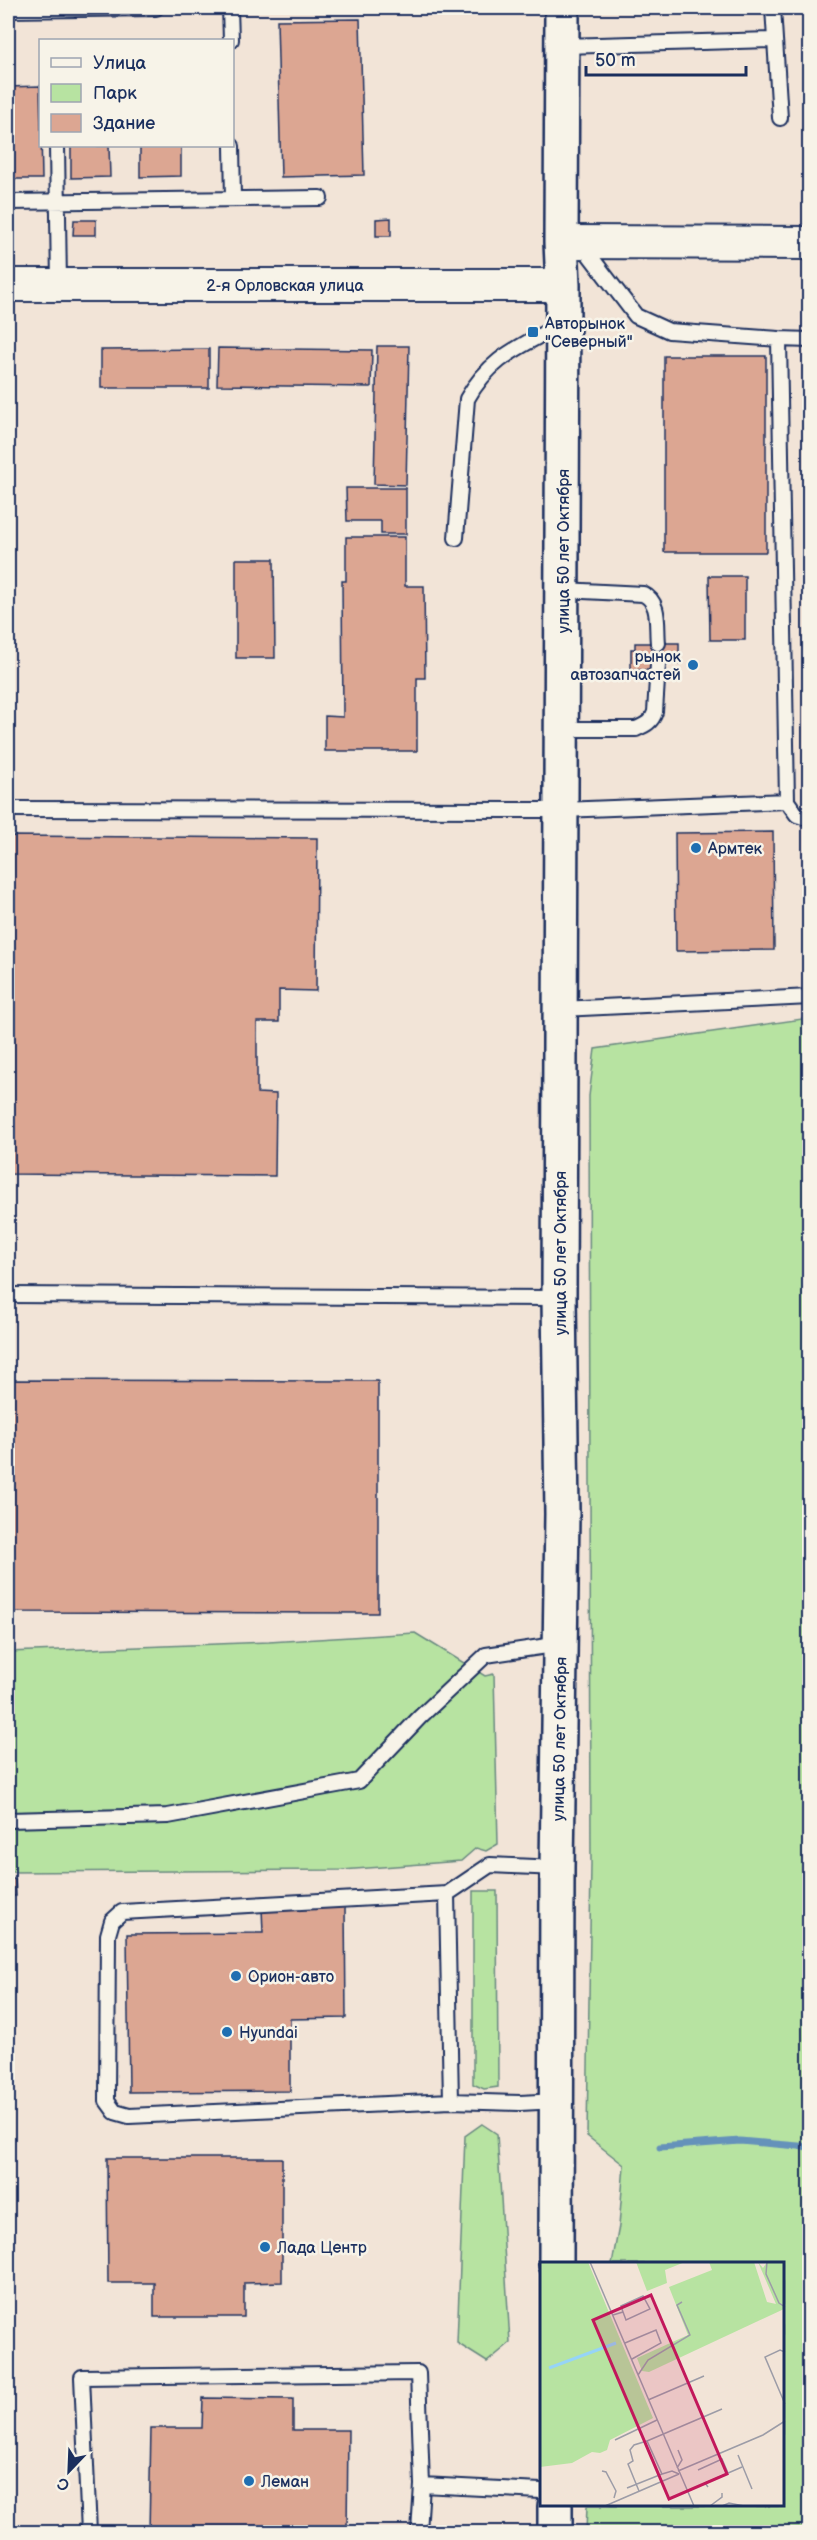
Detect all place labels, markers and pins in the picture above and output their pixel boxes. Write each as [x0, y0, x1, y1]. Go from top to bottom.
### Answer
place label: Авторынок "Северный" [544, 315, 633, 352]
marker: Авторынок "Северный" [526, 325, 540, 339]
place label: рынок автозапчастей [570, 648, 681, 685]
marker: рынок автозапчастей [686, 658, 700, 672]
place label: Армтек [707, 840, 763, 859]
marker: Армтек [689, 841, 703, 855]
place label: Орион-авто [248, 1968, 334, 1987]
marker: Орион-авто [229, 1969, 243, 1983]
place label: Hyundai [239, 2024, 298, 2043]
marker: Hyundai [220, 2025, 234, 2039]
place label: Лада Центр [276, 2239, 367, 2258]
marker: Лада Центр [258, 2240, 272, 2254]
place label: Леман [260, 2473, 309, 2492]
marker: Леман [242, 2474, 256, 2488]

